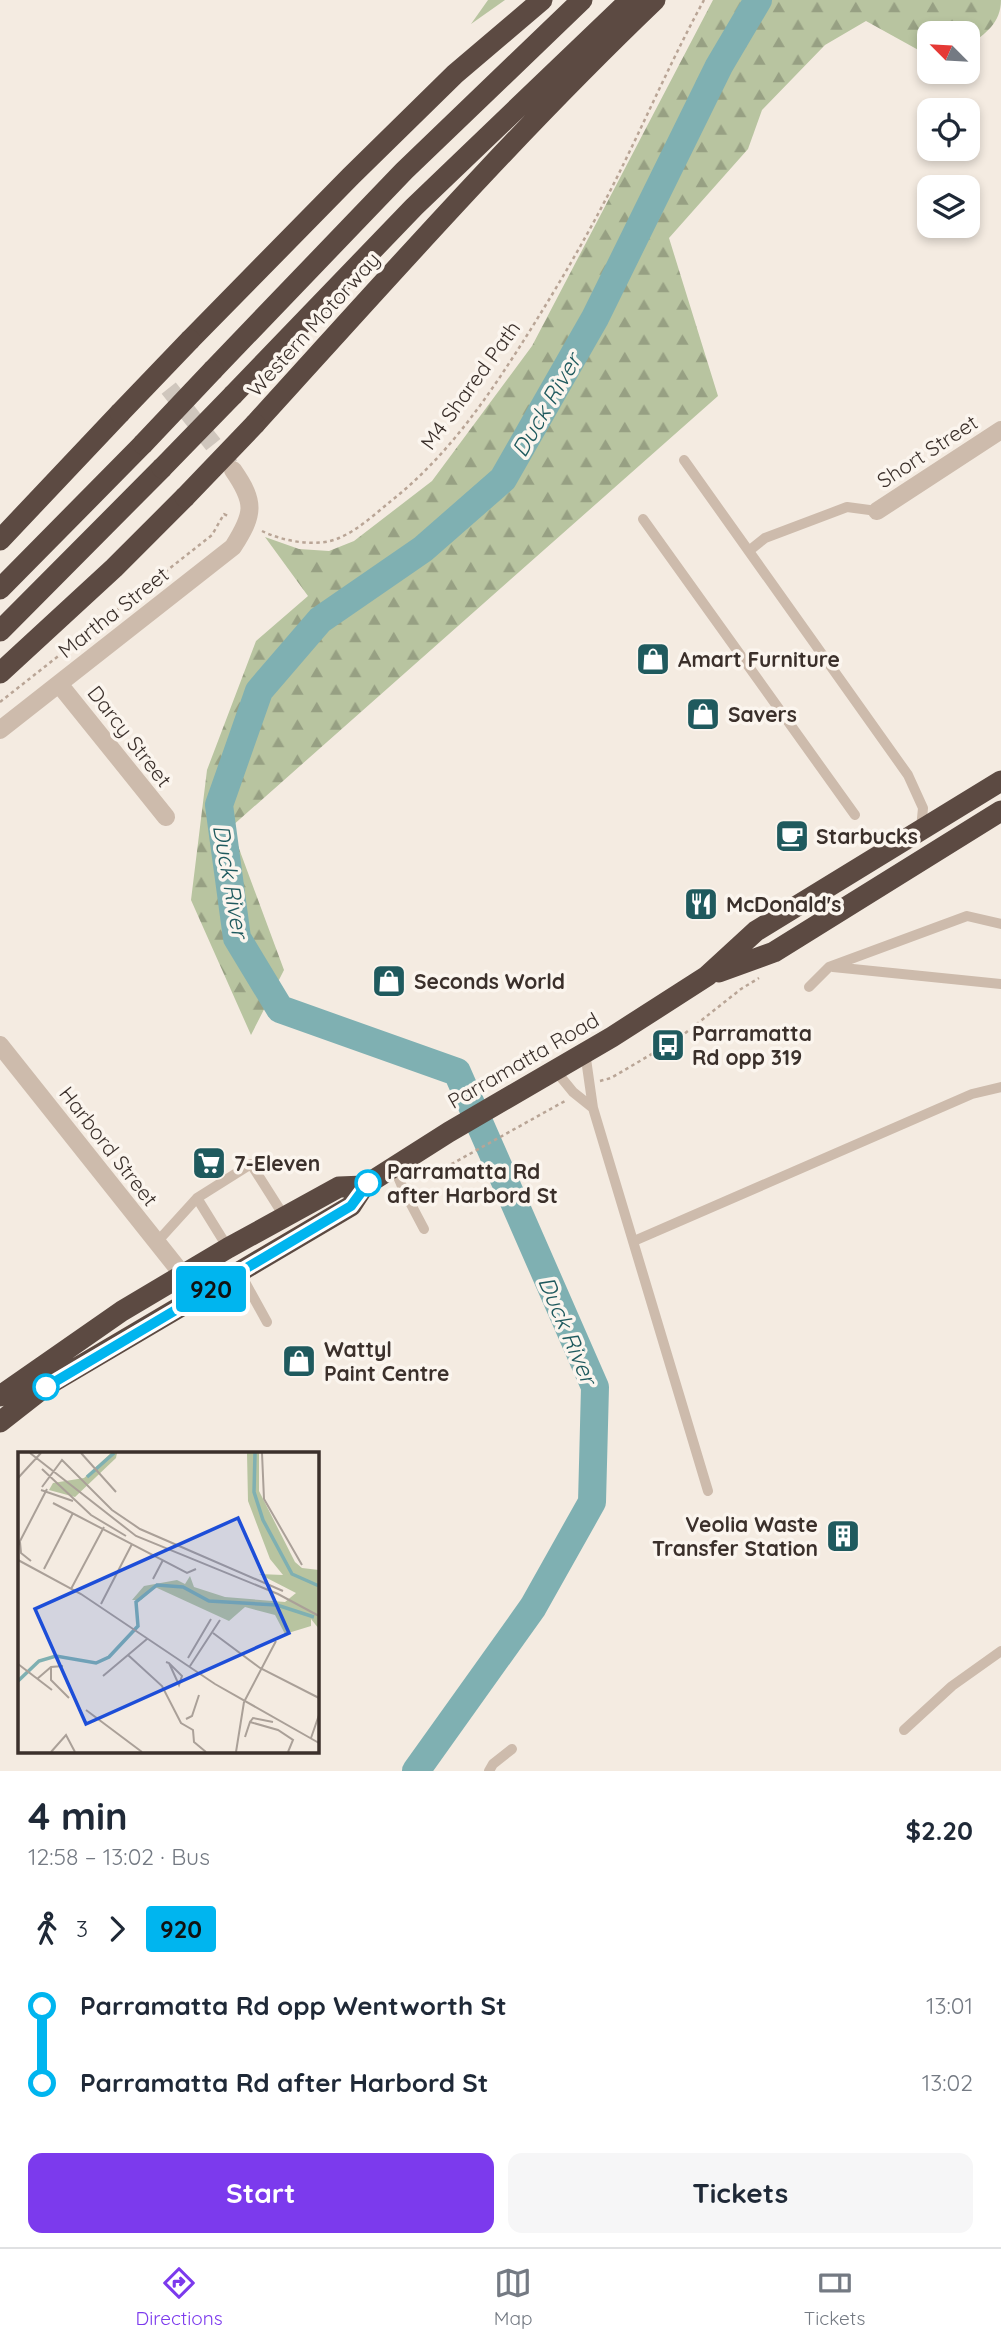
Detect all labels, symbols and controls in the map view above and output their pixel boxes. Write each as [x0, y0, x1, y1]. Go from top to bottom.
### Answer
north arrow [917, 21, 980, 84]
map controls [917, 21, 980, 238]
button: locate [917, 98, 980, 161]
button: layers [917, 175, 980, 238]
street label: Western Motorway [241, 246, 385, 402]
street label: M4 Shared Path [415, 316, 525, 454]
water label: Duck River [505, 346, 589, 462]
street label: Short Street [872, 409, 982, 493]
street label: Martha Street [53, 561, 173, 663]
shop icon: Amart Furniture [634, 640, 672, 678]
place label: Amart Furniture [678, 646, 840, 672]
street label: Darcy Street [82, 680, 178, 792]
shop icon: Savers [684, 695, 722, 733]
place label: Savers [728, 701, 797, 727]
cafe icon: Starbucks [773, 817, 811, 855]
water label: Duck River [207, 822, 256, 943]
place label: Starbucks [816, 823, 918, 849]
restaurant icon: McDonald's [682, 885, 720, 923]
place label: McDonald's [726, 891, 841, 917]
shop icon: Seconds World [370, 962, 408, 1000]
place label: Seconds World [414, 968, 565, 994]
street label: Parramatta Road [443, 1006, 603, 1114]
place label: Parramatta Rd opp 319 [692, 1020, 812, 1070]
bus stop icon: Parramatta Rd opp 319 [649, 1026, 687, 1064]
street label: Harbord Street [54, 1081, 164, 1211]
supermarket icon: 7-Eleven [190, 1144, 228, 1182]
place label: 7-Eleven [234, 1150, 320, 1176]
place label: Parramatta Rd after Harbord St [387, 1158, 558, 1208]
marker: Parramatta Rd after Harbord St [355, 1170, 381, 1196]
line badge: 920 [171, 1266, 251, 1312]
water label: Duck River [532, 1272, 605, 1391]
text: 920 [190, 1274, 232, 1304]
place label: Wattyl Paint Centre [324, 1336, 449, 1386]
shop icon: Wattyl Paint Centre [280, 1342, 318, 1380]
unlabelled marker [33, 1374, 59, 1400]
inset map [18, 1452, 318, 1754]
place label: Veolia Waste Transfer Station [652, 1511, 818, 1561]
building icon: Veolia Waste Transfer Station [824, 1517, 862, 1555]
text: 4 min [28, 1792, 128, 1840]
text: $2.20 [905, 1814, 973, 1847]
text: 12:58 – 13:02 · Bus [28, 1842, 210, 1871]
icon: walk [28, 1910, 66, 1948]
icon: forward [98, 1910, 136, 1948]
text: 3 [76, 1914, 88, 1943]
text: 920 [160, 1914, 202, 1944]
text: Parramatta Rd opp Wentworth St [80, 1989, 507, 2022]
text: 13:01 [926, 1991, 973, 2020]
text: Parramatta Rd after Harbord St [80, 2066, 489, 2099]
text: 13:02 [922, 2068, 973, 2097]
button: Start [28, 2153, 494, 2233]
button: Tickets [508, 2153, 973, 2233]
tab: Directions [136, 2264, 223, 2330]
tab: Map [494, 2264, 533, 2330]
tab: Tickets [804, 2264, 865, 2330]

